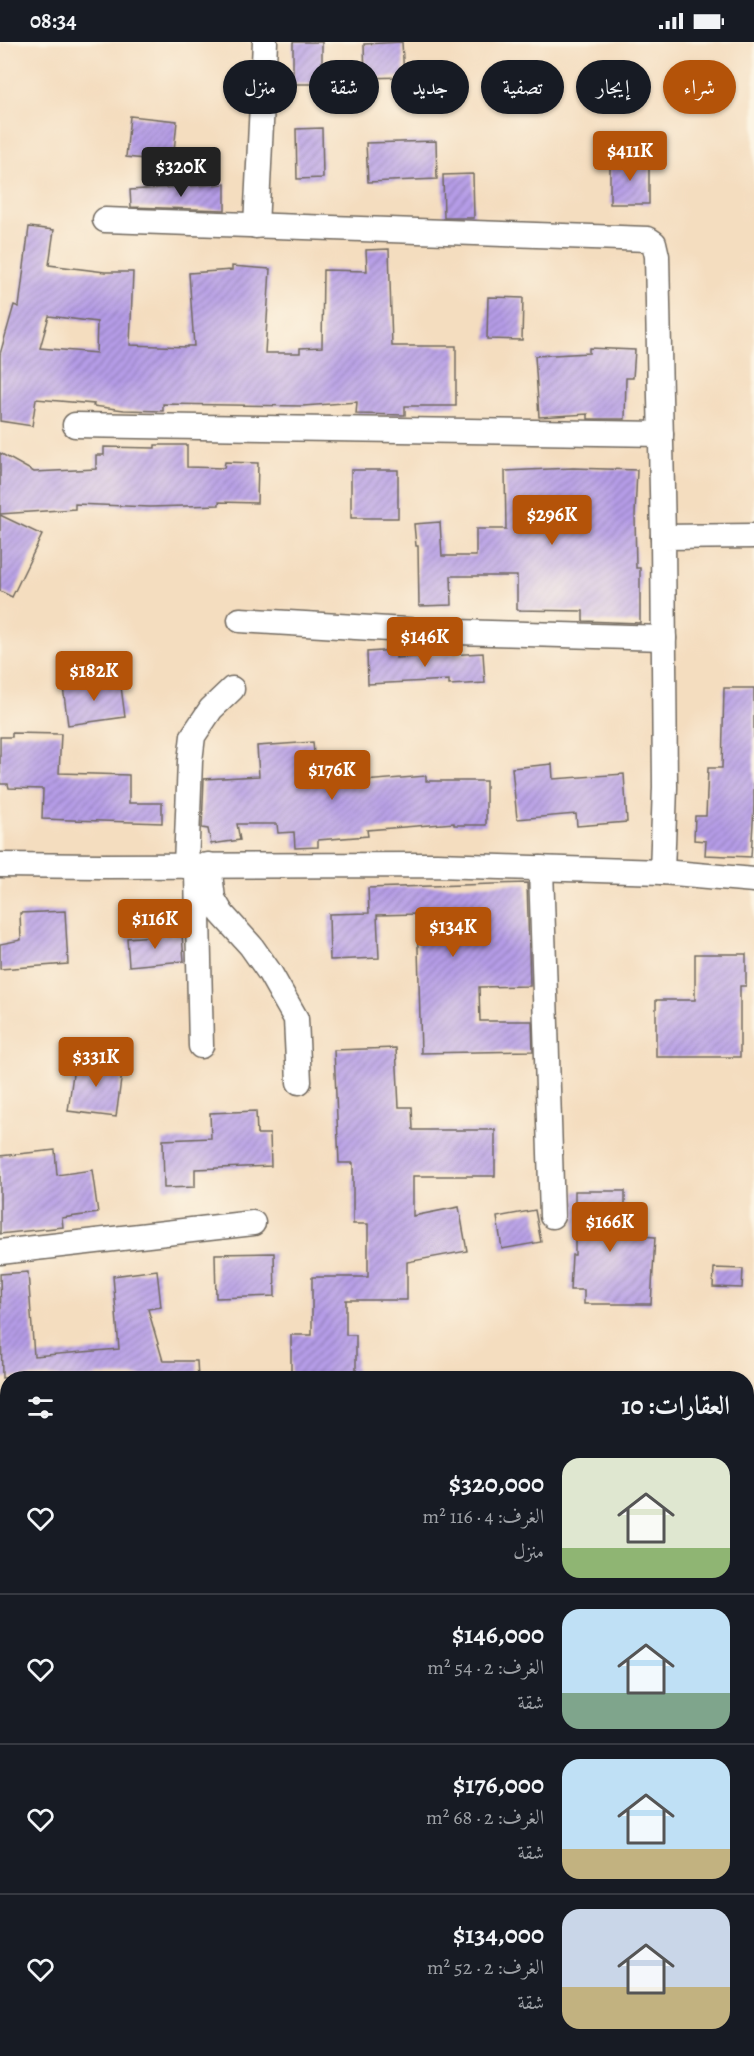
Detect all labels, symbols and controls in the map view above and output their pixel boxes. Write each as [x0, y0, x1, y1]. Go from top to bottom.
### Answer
text: 08:34 [30, 6, 77, 36]
chip: منزل [223, 60, 297, 114]
chip: شقة [309, 60, 379, 114]
chip: جديد [391, 60, 469, 114]
chip: تصفية [481, 60, 564, 114]
chip: إيجار [576, 60, 651, 114]
chip: شراء [663, 60, 736, 114]
pin: $411K [588, 131, 672, 182]
text: $411K [607, 137, 653, 164]
pin: $320K [139, 147, 223, 198]
text: $320K [156, 153, 206, 180]
pin: $296K [510, 495, 594, 546]
text: $296K [527, 501, 577, 528]
pin: $146K [383, 617, 467, 668]
text: $146K [401, 623, 449, 650]
pin: $182K [52, 651, 136, 702]
text: $182K [70, 657, 118, 684]
pin: $176K [290, 750, 374, 801]
text: $176K [308, 756, 356, 783]
pin: $116K [113, 899, 197, 950]
text: $116K [132, 905, 178, 932]
pin: $134K [411, 907, 495, 958]
text: $134K [429, 913, 477, 940]
pin: $331K [54, 1037, 138, 1088]
text: $331K [73, 1043, 119, 1070]
pin: $166K [568, 1202, 652, 1253]
text: $166K [586, 1208, 634, 1235]
text: العقارات: 10 [621, 1388, 730, 1423]
icon: filters [24, 1391, 57, 1424]
text: $320,000 [449, 1466, 544, 1501]
icon: home [610, 1482, 682, 1554]
icon: heart [24, 1502, 57, 1535]
text: الغرف: 4 · 116 m² [423, 1503, 544, 1530]
text: منزل [513, 1538, 544, 1565]
text: $146,000 [452, 1617, 544, 1652]
icon: home [610, 1633, 682, 1705]
icon: heart [24, 1653, 57, 1686]
text: الغرف: 2 · 54 m² [427, 1654, 544, 1681]
text: شقة [518, 1689, 544, 1716]
text: $176,000 [453, 1767, 544, 1802]
icon: home [610, 1783, 682, 1855]
icon: heart [24, 1803, 57, 1836]
text: الغرف: 2 · 68 m² [426, 1804, 544, 1831]
text: شقة [518, 1839, 544, 1866]
text: $134,000 [453, 1917, 544, 1952]
icon: home [610, 1933, 682, 2005]
icon: heart [24, 1953, 57, 1986]
text: الغرف: 2 · 52 m² [427, 1954, 544, 1981]
text: شقة [518, 1989, 544, 2016]

